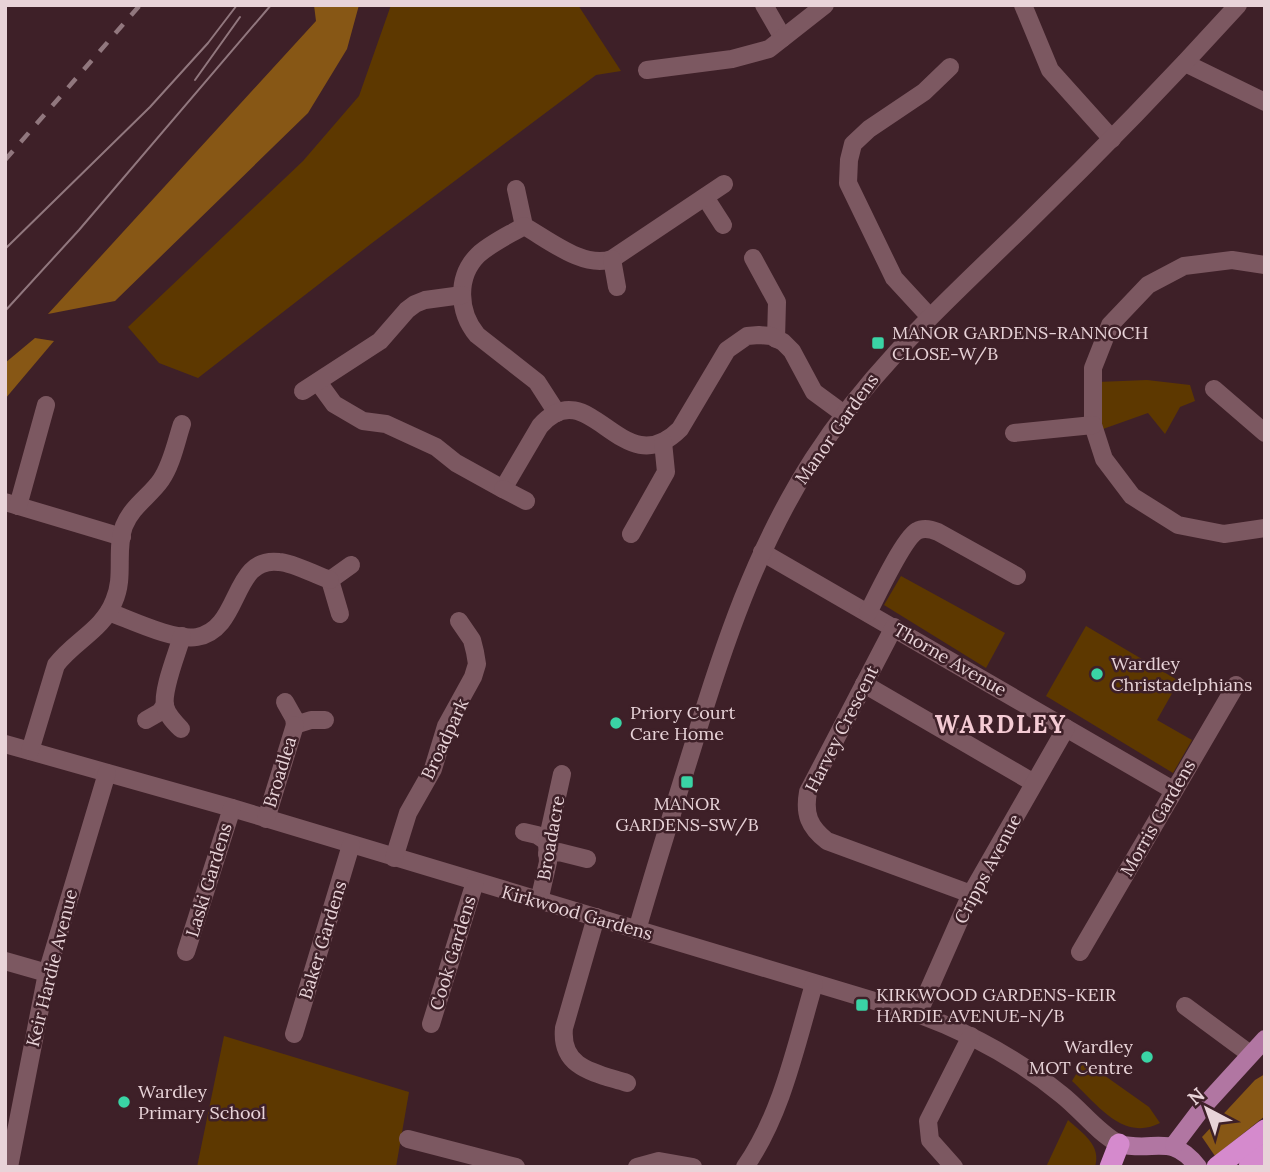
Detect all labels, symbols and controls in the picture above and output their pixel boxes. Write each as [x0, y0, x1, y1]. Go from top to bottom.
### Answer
place label: MANOR GARDENS-RANNOCH CLOSE-W/B [892, 321, 1148, 365]
marker: MANOR GARDENS-RANNOCH CLOSE-W/B [870, 335, 886, 351]
street label: Manor Gardens [790, 369, 883, 489]
street label: Thorne Avenue [889, 618, 1011, 701]
place label: Wardley Christadelphians [1111, 652, 1252, 696]
street label: Harvey Crescent [800, 661, 883, 796]
marker: Wardley Christadelphians [1089, 666, 1105, 682]
street label: Broadpark [416, 694, 473, 783]
place label: Priory Court Care Home [630, 701, 735, 745]
district label: WARDLEY [935, 709, 1067, 740]
marker: Priory Court Care Home [608, 715, 624, 731]
street label: Broadlea [258, 733, 301, 810]
street label: Morris Gardens [1115, 755, 1200, 880]
marker: MANOR GARDENS-SW/B [679, 774, 695, 790]
place label: MANOR GARDENS-SW/B [615, 792, 759, 836]
street label: Broadacre [532, 794, 569, 882]
street label: Cripps Avenue [949, 810, 1026, 928]
street label: Laski Gardens [180, 820, 237, 940]
street label: Baker Gardens [294, 878, 351, 1002]
street label: Kirkwood Gardens [499, 880, 655, 945]
street label: Keir Hardie Avenue [21, 886, 82, 1049]
street label: Cook Gardens [424, 893, 481, 1013]
place label: KIRKWOOD GARDENS-KEIR HARDIE AVENUE-N/B [876, 983, 1117, 1027]
marker: KIRKWOOD GARDENS-KEIR HARDIE AVENUE-N/B [854, 997, 870, 1013]
place label: Wardley MOT Centre [1029, 1035, 1133, 1079]
marker: Wardley MOT Centre [1139, 1049, 1155, 1065]
north arrow [1172, 1074, 1242, 1144]
place label: Wardley Primary School [138, 1080, 266, 1124]
text: N [1182, 1082, 1209, 1110]
marker: Wardley Primary School [116, 1094, 132, 1110]

